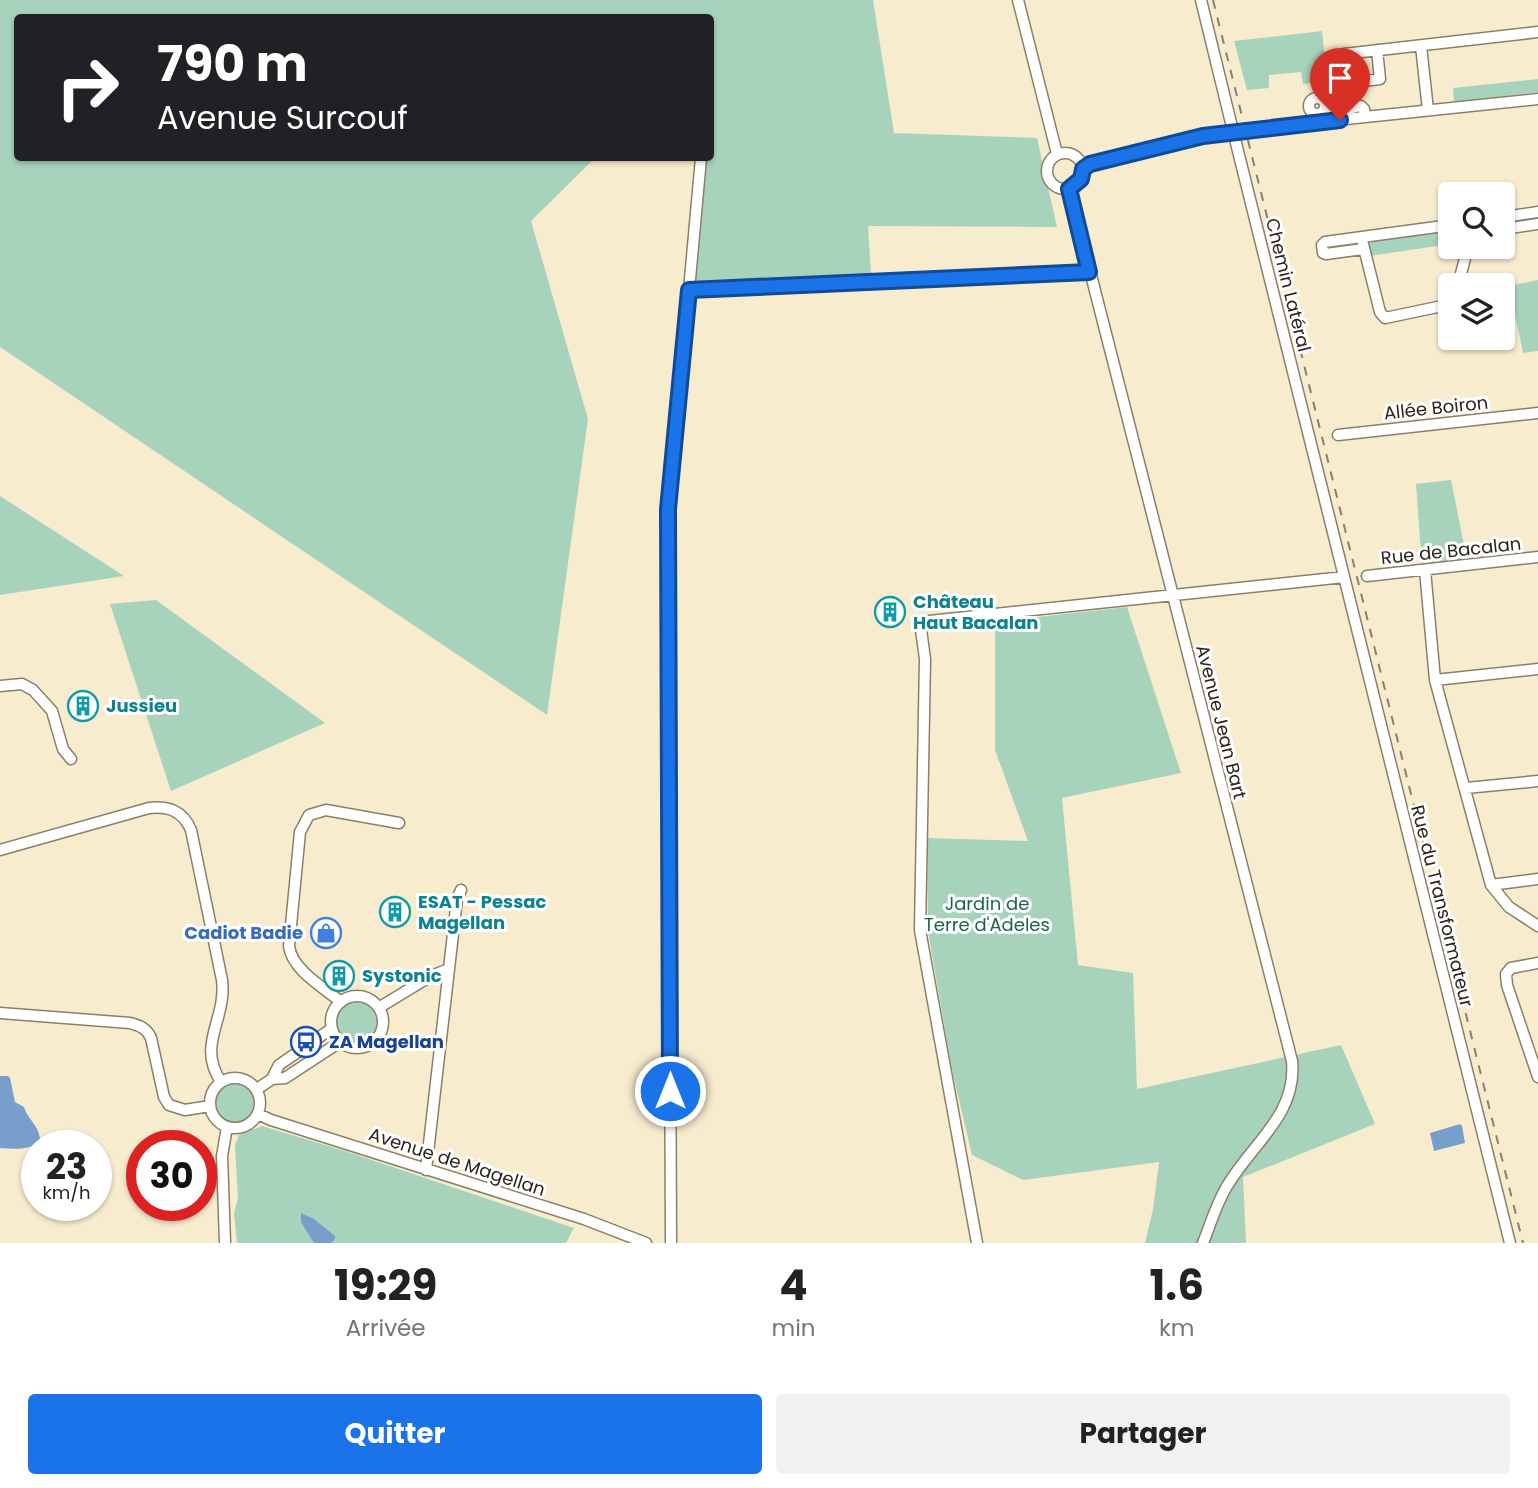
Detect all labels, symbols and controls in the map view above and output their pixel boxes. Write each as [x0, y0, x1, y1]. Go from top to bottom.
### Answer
text: 790 m [157, 30, 308, 98]
icon: right [42, 42, 133, 133]
pin [1310, 48, 1370, 120]
icon: arrive [1321, 59, 1359, 97]
text: Avenue Surcouf [157, 95, 408, 140]
map controls [1438, 182, 1515, 350]
button: search [1438, 182, 1515, 259]
street label: Chemin Latéral [1260, 215, 1317, 354]
button: layers [1438, 273, 1515, 350]
street label: Allée Boiron [1382, 390, 1489, 425]
street label: Rue de Bacalan [1380, 531, 1522, 570]
place label: Château Haut Bacalan [913, 589, 1039, 635]
building icon: Château Haut Bacalan [873, 595, 907, 629]
street label: Avenue Jean Bart [1190, 642, 1253, 802]
building icon: Jussieu [66, 689, 100, 723]
place label: Jussieu [106, 693, 177, 718]
street label: Rue du Transformateur [1405, 802, 1480, 1010]
place label: ESAT - Pessac Magellan [418, 889, 546, 935]
park label: Jardin de Terre d'Adeles [924, 891, 1050, 937]
building icon: ESAT - Pessac Magellan [378, 895, 412, 929]
shop icon: Cadiot Badie [309, 916, 343, 950]
place label: Cadiot Badie [184, 920, 303, 945]
building icon: Systonic [322, 959, 356, 993]
place label: Systonic [362, 963, 442, 988]
bus stop icon: ZA Magellan [289, 1025, 323, 1059]
place label: ZA Magellan [329, 1029, 444, 1054]
position arrow [633, 1054, 707, 1128]
street label: Avenue de Magellan [366, 1121, 549, 1202]
speed limit sign: 30 [126, 1130, 217, 1221]
text: 23 [46, 1142, 87, 1191]
text: km/h [43, 1180, 90, 1205]
text: 19:29 [334, 1256, 437, 1315]
text: 4 [779, 1256, 808, 1315]
text: 1.6 [1150, 1256, 1204, 1315]
text: Arrivée [346, 1312, 426, 1344]
text: min [771, 1312, 816, 1344]
text: km [1159, 1312, 1195, 1344]
button: Quitter [28, 1394, 762, 1474]
button: Partager [776, 1394, 1510, 1474]

